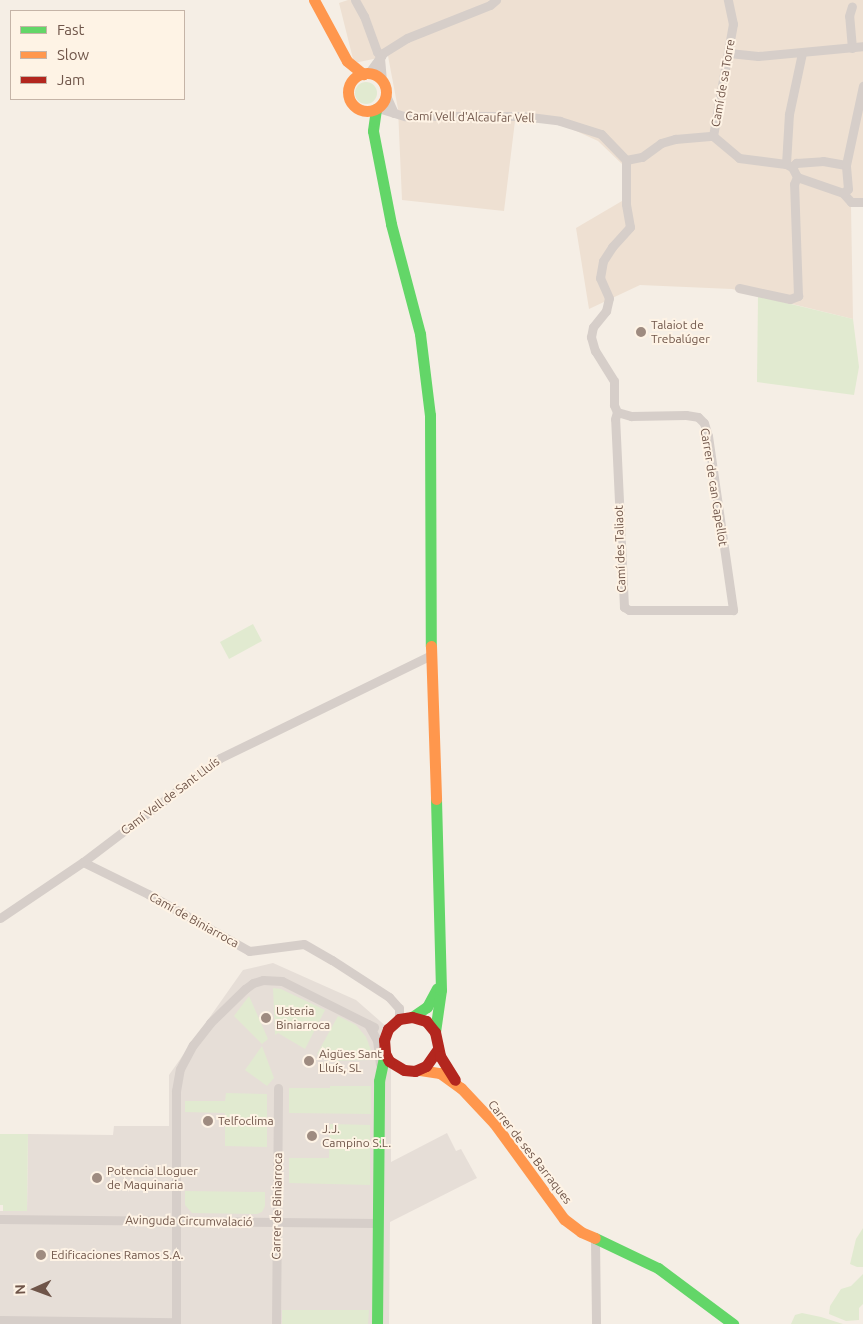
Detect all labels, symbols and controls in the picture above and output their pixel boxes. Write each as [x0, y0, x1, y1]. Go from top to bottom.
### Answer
legend [10, 10, 185, 100]
text: Fast [57, 21, 84, 38]
street label: Camí de sa Torre [708, 38, 738, 128]
text: Slow [57, 46, 89, 63]
text: Jam [57, 71, 85, 88]
street label: Camí Vell d'Alcaufar Vell [405, 109, 535, 125]
place label: Talaiot de Trebalúger [651, 318, 710, 346]
marker: Talaiot de Trebalúger [635, 326, 647, 338]
street label: Carrer de can Capellot [698, 427, 730, 547]
street label: Camí des Taliaot [611, 505, 629, 593]
street label: Camí Vell de Sant Lluís [118, 754, 222, 838]
street label: Camí de Biniarroca [147, 889, 241, 951]
place label: Usteria Biniarroca [276, 1004, 330, 1032]
marker: Usteria Biniarroca [260, 1012, 272, 1024]
place label: Aigües Sant Lluís, SL [319, 1047, 382, 1075]
marker: Aigües Sant Lluís, SL [303, 1055, 315, 1067]
street label: Carrer de ses Barraques [485, 1097, 575, 1207]
place label: Telfoclima [218, 1114, 274, 1128]
marker: Telfoclima [202, 1115, 214, 1127]
place label: J.J. Campino S.L. [322, 1122, 391, 1150]
marker: J.J. Campino S.L. [306, 1130, 318, 1142]
street label: Carrer de Biniarroca [269, 1152, 285, 1260]
place label: Potencia Lloguer de Maquinaria [107, 1164, 198, 1192]
marker: Potencia Lloguer de Maquinaria [91, 1172, 103, 1184]
street label: Avinguda Circumvalació [125, 1213, 253, 1229]
place label: Edificaciones Ramos S.A. [51, 1248, 183, 1262]
marker: Edificaciones Ramos S.A. [35, 1249, 47, 1261]
north arrow [10, 1264, 60, 1314]
text: N [12, 1284, 28, 1295]

